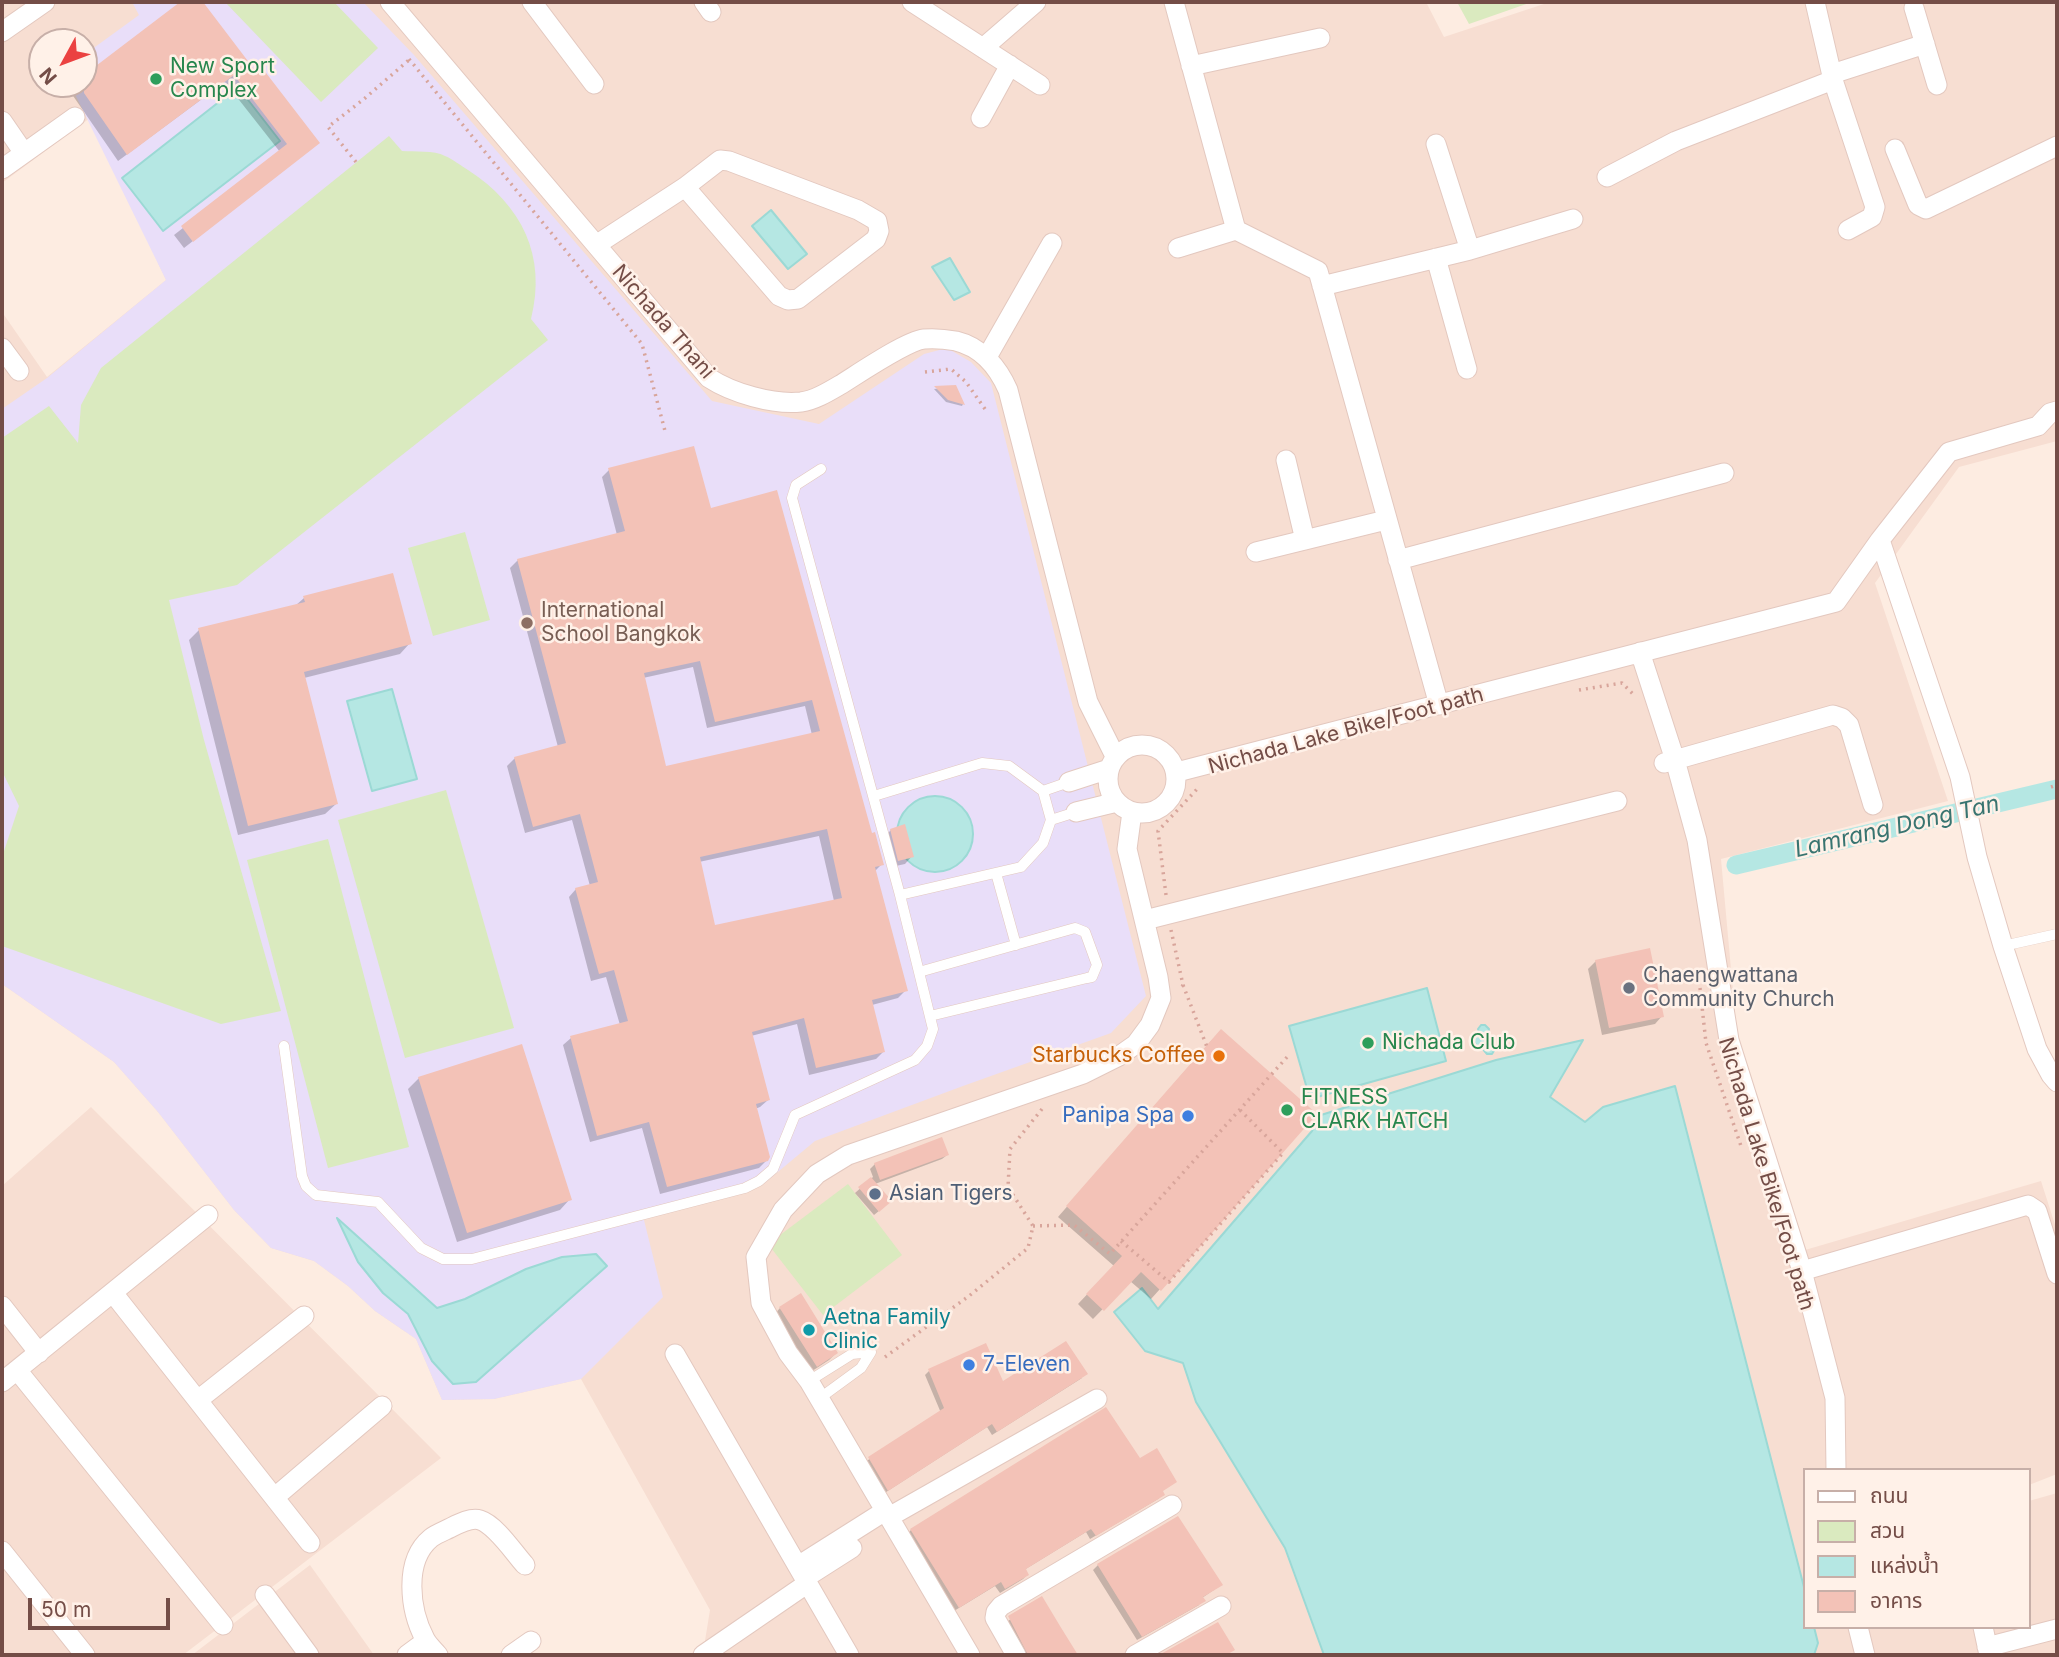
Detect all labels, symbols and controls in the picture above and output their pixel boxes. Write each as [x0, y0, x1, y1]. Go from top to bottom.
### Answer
north arrow [28, 28, 98, 98]
place label: New Sport Complex [170, 54, 275, 104]
text: N [35, 63, 62, 89]
marker: New Sport Complex [148, 71, 164, 87]
street label: Nichada Thani [607, 260, 719, 384]
place label: International School Bangkok [541, 598, 701, 648]
marker: International School Bangkok [519, 615, 535, 631]
street label: Nichada Lake Bike/Foot path [1206, 682, 1486, 780]
water label: Lamrang Dong Tan [1792, 790, 2002, 864]
place label: Chaengwattana Community Church [1643, 963, 1835, 1013]
marker: Chaengwattana Community Church [1621, 980, 1637, 996]
place label: Nichada Club [1382, 1030, 1515, 1056]
marker: Nichada Club [1360, 1035, 1376, 1051]
street label: Nichada Lake Bike/Foot path [1712, 1035, 1820, 1313]
place label: Starbucks Coffee [1032, 1043, 1205, 1069]
marker: Starbucks Coffee [1211, 1048, 1227, 1064]
place label: FITNESS CLARK HATCH [1301, 1085, 1448, 1135]
marker: FITNESS CLARK HATCH [1279, 1102, 1295, 1118]
place label: Panipa Spa [1062, 1103, 1174, 1129]
marker: Panipa Spa [1180, 1108, 1196, 1124]
place label: Asian Tigers [889, 1181, 1013, 1207]
marker: Asian Tigers [867, 1186, 883, 1202]
place label: Aetna Family Clinic [823, 1305, 951, 1355]
marker: Aetna Family Clinic [801, 1322, 817, 1338]
place label: 7-Eleven [983, 1352, 1070, 1378]
marker: 7-Eleven [961, 1357, 977, 1373]
legend [1804, 1468, 2031, 1629]
text: ถนน [1870, 1483, 1908, 1508]
text: สวน [1870, 1518, 1905, 1543]
text: แหล่งน้ำ [1870, 1553, 1939, 1578]
scale bar [32, 1584, 173, 1628]
text: อาคาร [1870, 1588, 1922, 1613]
text: 50 m [41, 1597, 91, 1622]

